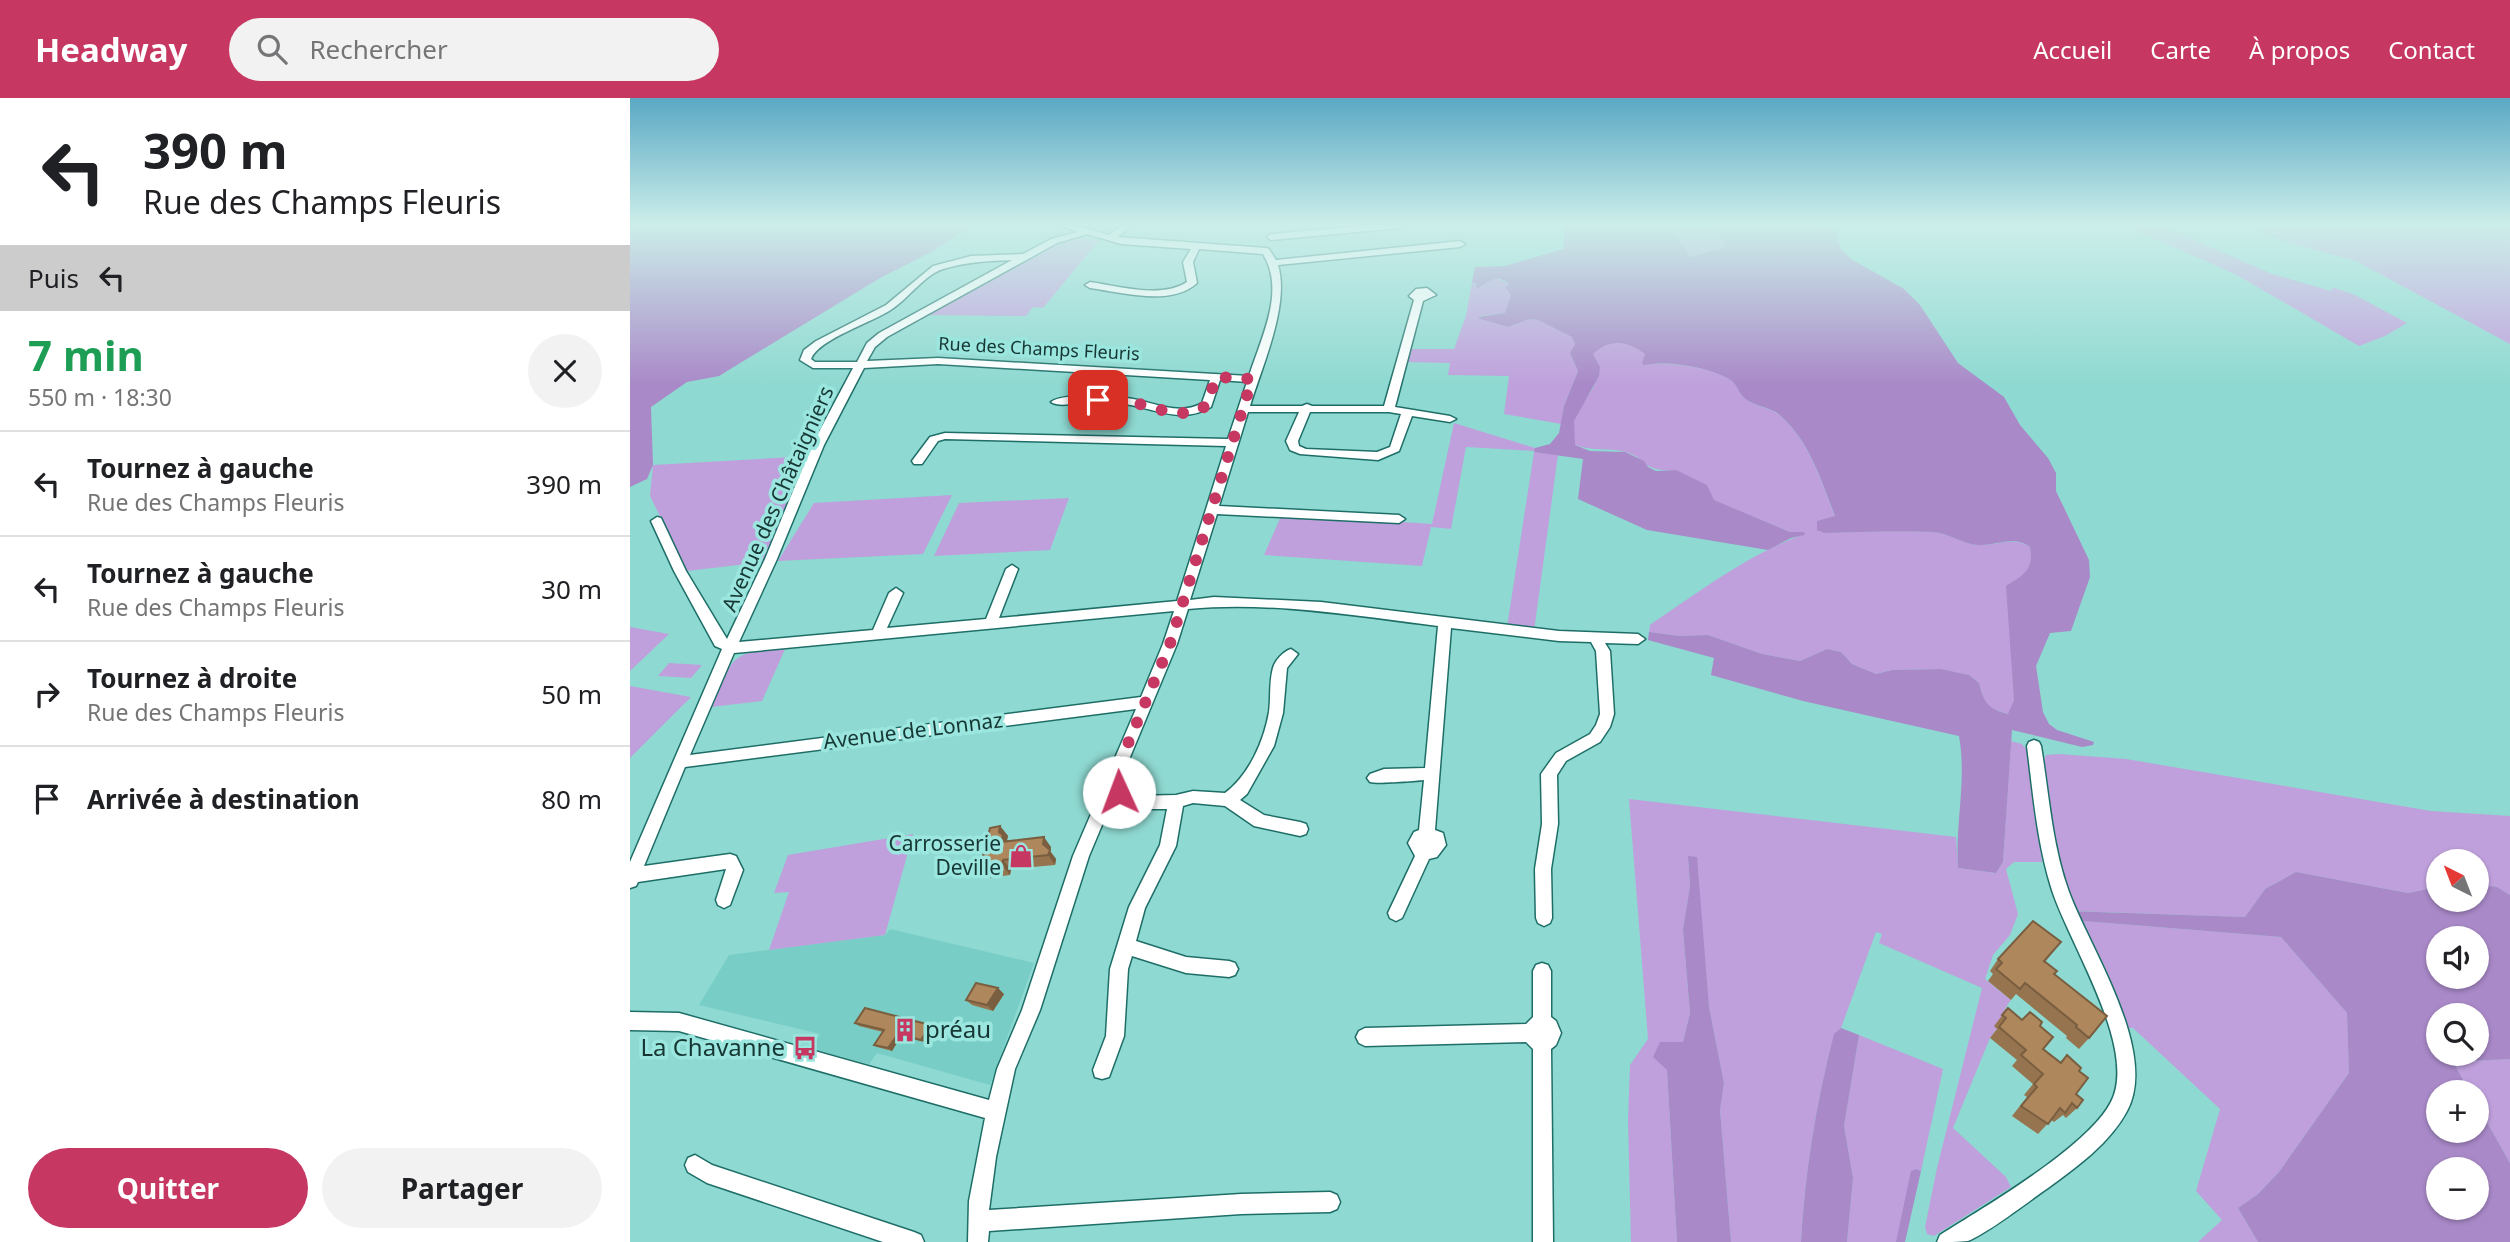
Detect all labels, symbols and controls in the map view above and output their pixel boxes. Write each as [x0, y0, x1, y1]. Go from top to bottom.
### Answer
search box [229, 18, 719, 81]
text: Headway [35, 27, 187, 72]
icon: search [253, 30, 291, 68]
text: Rechercher [309, 31, 448, 67]
text: Accueil [2033, 33, 2112, 66]
text: Carte [2150, 33, 2211, 66]
text: À propos [2249, 33, 2350, 66]
text: Contact [2388, 33, 2475, 66]
text: 390 m [143, 117, 288, 183]
icon: left [28, 126, 119, 217]
text: Rue des Champs Fleuris [143, 180, 501, 223]
icon: left [93, 259, 131, 297]
text: Puis [28, 260, 79, 296]
text: 7 min [28, 326, 144, 383]
street label: Rue des Champs Fleuris [938, 331, 1140, 365]
button: close [528, 334, 602, 408]
pin [1068, 370, 1128, 430]
text: 550 m · 18:30 [28, 381, 172, 413]
street label: Avenue des Châtaigniers [715, 381, 840, 616]
icon: arrive [1079, 381, 1117, 419]
text: Tournez à gauche [87, 450, 314, 486]
icon: left [28, 465, 66, 503]
text: 390 m [526, 466, 602, 502]
text: Rue des Champs Fleuris [87, 486, 344, 518]
text: Tournez à gauche [87, 555, 314, 591]
icon: left [28, 570, 66, 608]
text: 30 m [541, 571, 602, 607]
text: Rue des Champs Fleuris [87, 591, 344, 623]
text: Tournez à droite [87, 660, 297, 696]
icon: right [28, 675, 66, 713]
text: 50 m [541, 676, 602, 712]
text: Rue des Champs Fleuris [87, 696, 344, 728]
street label: Avenue de Lonnaz [821, 705, 1004, 755]
position arrow [1082, 755, 1156, 829]
icon: arrive [28, 780, 66, 818]
text: Arrivée à destination [87, 781, 360, 817]
text: 80 m [541, 781, 602, 817]
place label: Carrosserie Deville [888, 829, 1001, 881]
shop icon: Carrosserie Deville [1007, 842, 1035, 870]
north arrow [2426, 849, 2488, 912]
map controls [2426, 849, 2489, 1220]
button: sound [2426, 926, 2489, 989]
button: search [2426, 1003, 2489, 1066]
place label: préau [925, 1012, 991, 1045]
building icon: préau [891, 1016, 919, 1044]
place label: La Chavanne [640, 1030, 785, 1063]
bus stop icon: La Chavanne [791, 1034, 819, 1062]
button: + [2426, 1080, 2489, 1143]
button: Quitter [28, 1148, 308, 1228]
button: Partager [322, 1148, 602, 1228]
button: − [2426, 1157, 2489, 1220]

